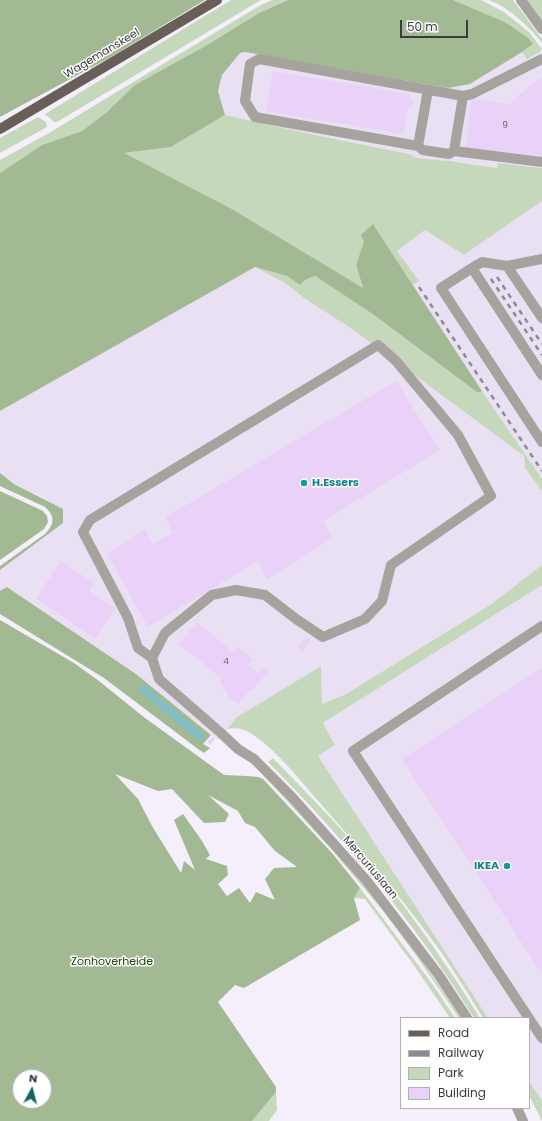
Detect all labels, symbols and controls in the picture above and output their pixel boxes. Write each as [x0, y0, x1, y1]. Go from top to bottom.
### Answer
scale bar [402, 12, 470, 38]
text: 50 m [407, 18, 438, 35]
street label: Wagemanskeel [62, 26, 142, 82]
house number: 9 [502, 121, 508, 131]
place label: H.Essers [312, 476, 359, 490]
marker: H.Essers [299, 478, 309, 488]
house number: 4 [223, 657, 229, 667]
street label: Mercuriuslaan [340, 834, 400, 902]
place label: IKEA [474, 859, 499, 873]
marker: IKEA [502, 861, 512, 871]
park label: Zonhoverheide [71, 955, 153, 969]
legend [400, 1017, 530, 1109]
text: Road [438, 1024, 469, 1041]
text: Railway [438, 1044, 484, 1061]
text: Park [438, 1064, 464, 1081]
north arrow [12, 1069, 52, 1109]
text: N [28, 1070, 38, 1087]
text: Building [438, 1084, 486, 1101]

